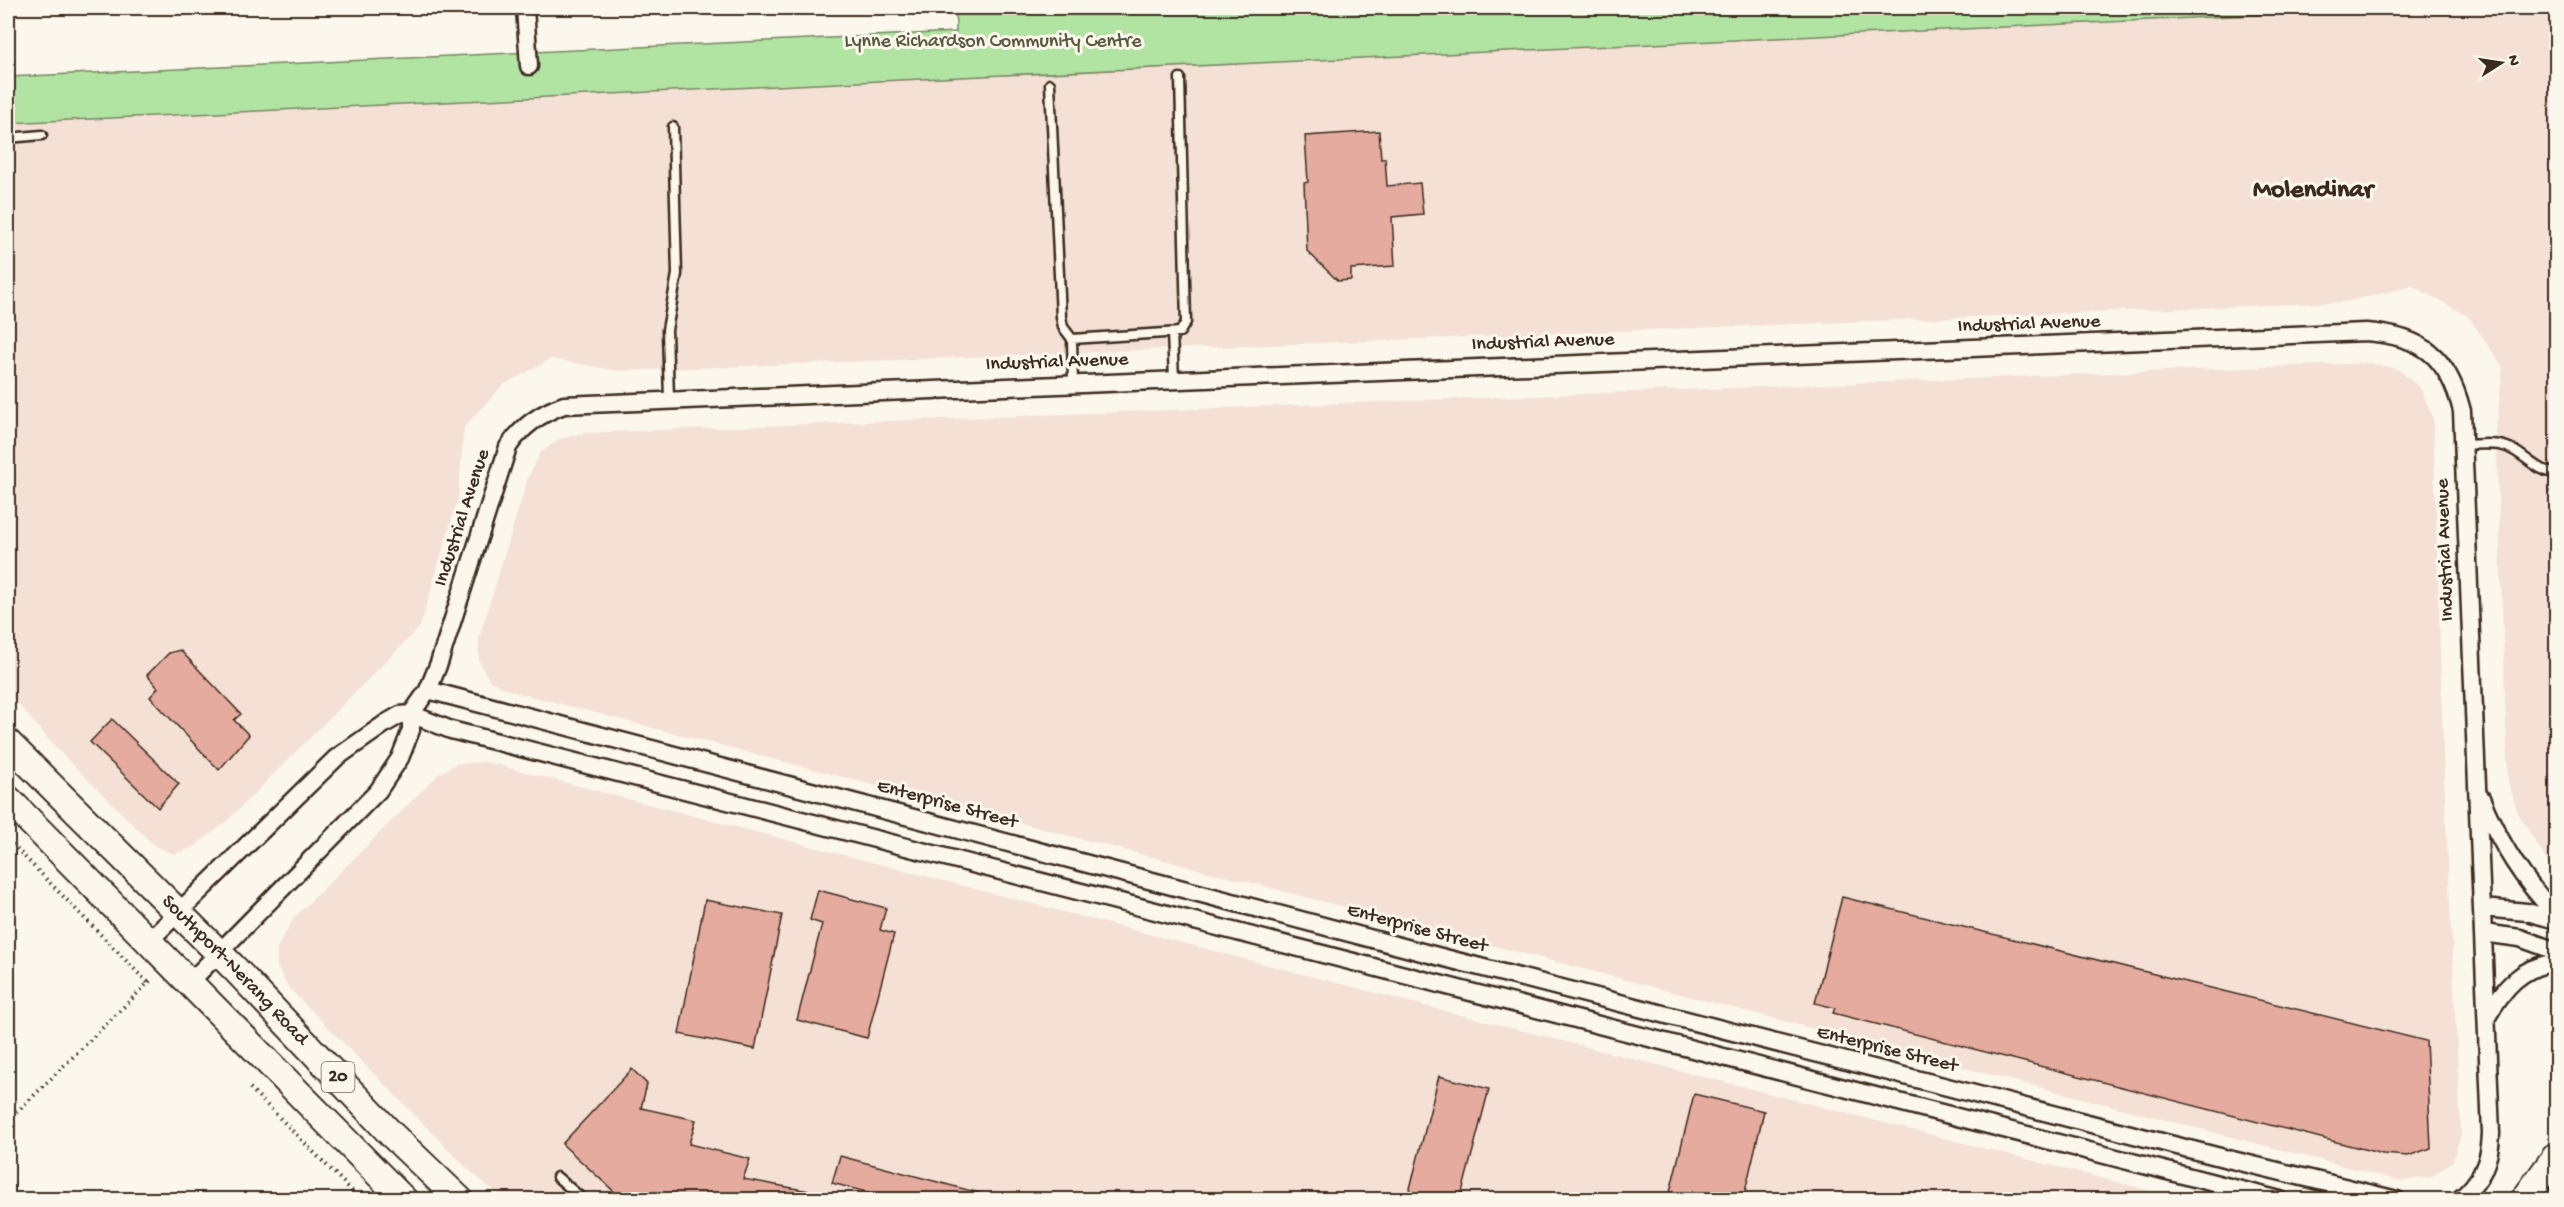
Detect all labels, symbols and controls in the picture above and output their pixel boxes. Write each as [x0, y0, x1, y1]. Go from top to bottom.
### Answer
park label: Lynne Richardson Community Centre [844, 31, 1142, 54]
north arrow [2471, 33, 2531, 93]
text: N [2502, 54, 2523, 68]
district label: Molendinar [2253, 176, 2376, 207]
street label: Industrial Avenue [1957, 311, 2101, 339]
street label: Industrial Avenue [1471, 329, 1615, 357]
street label: Industrial Avenue [985, 349, 1129, 377]
street label: Industrial Avenue [430, 446, 496, 589]
street label: Industrial Avenue [2432, 478, 2460, 622]
street label: Enterprise Street [874, 775, 1022, 835]
street label: Southport-Nerang Road [156, 891, 314, 1052]
street label: Enterprise Street [1344, 899, 1492, 959]
street label: Enterprise Street [1814, 1021, 1962, 1079]
road number: 20 [322, 1062, 354, 1092]

